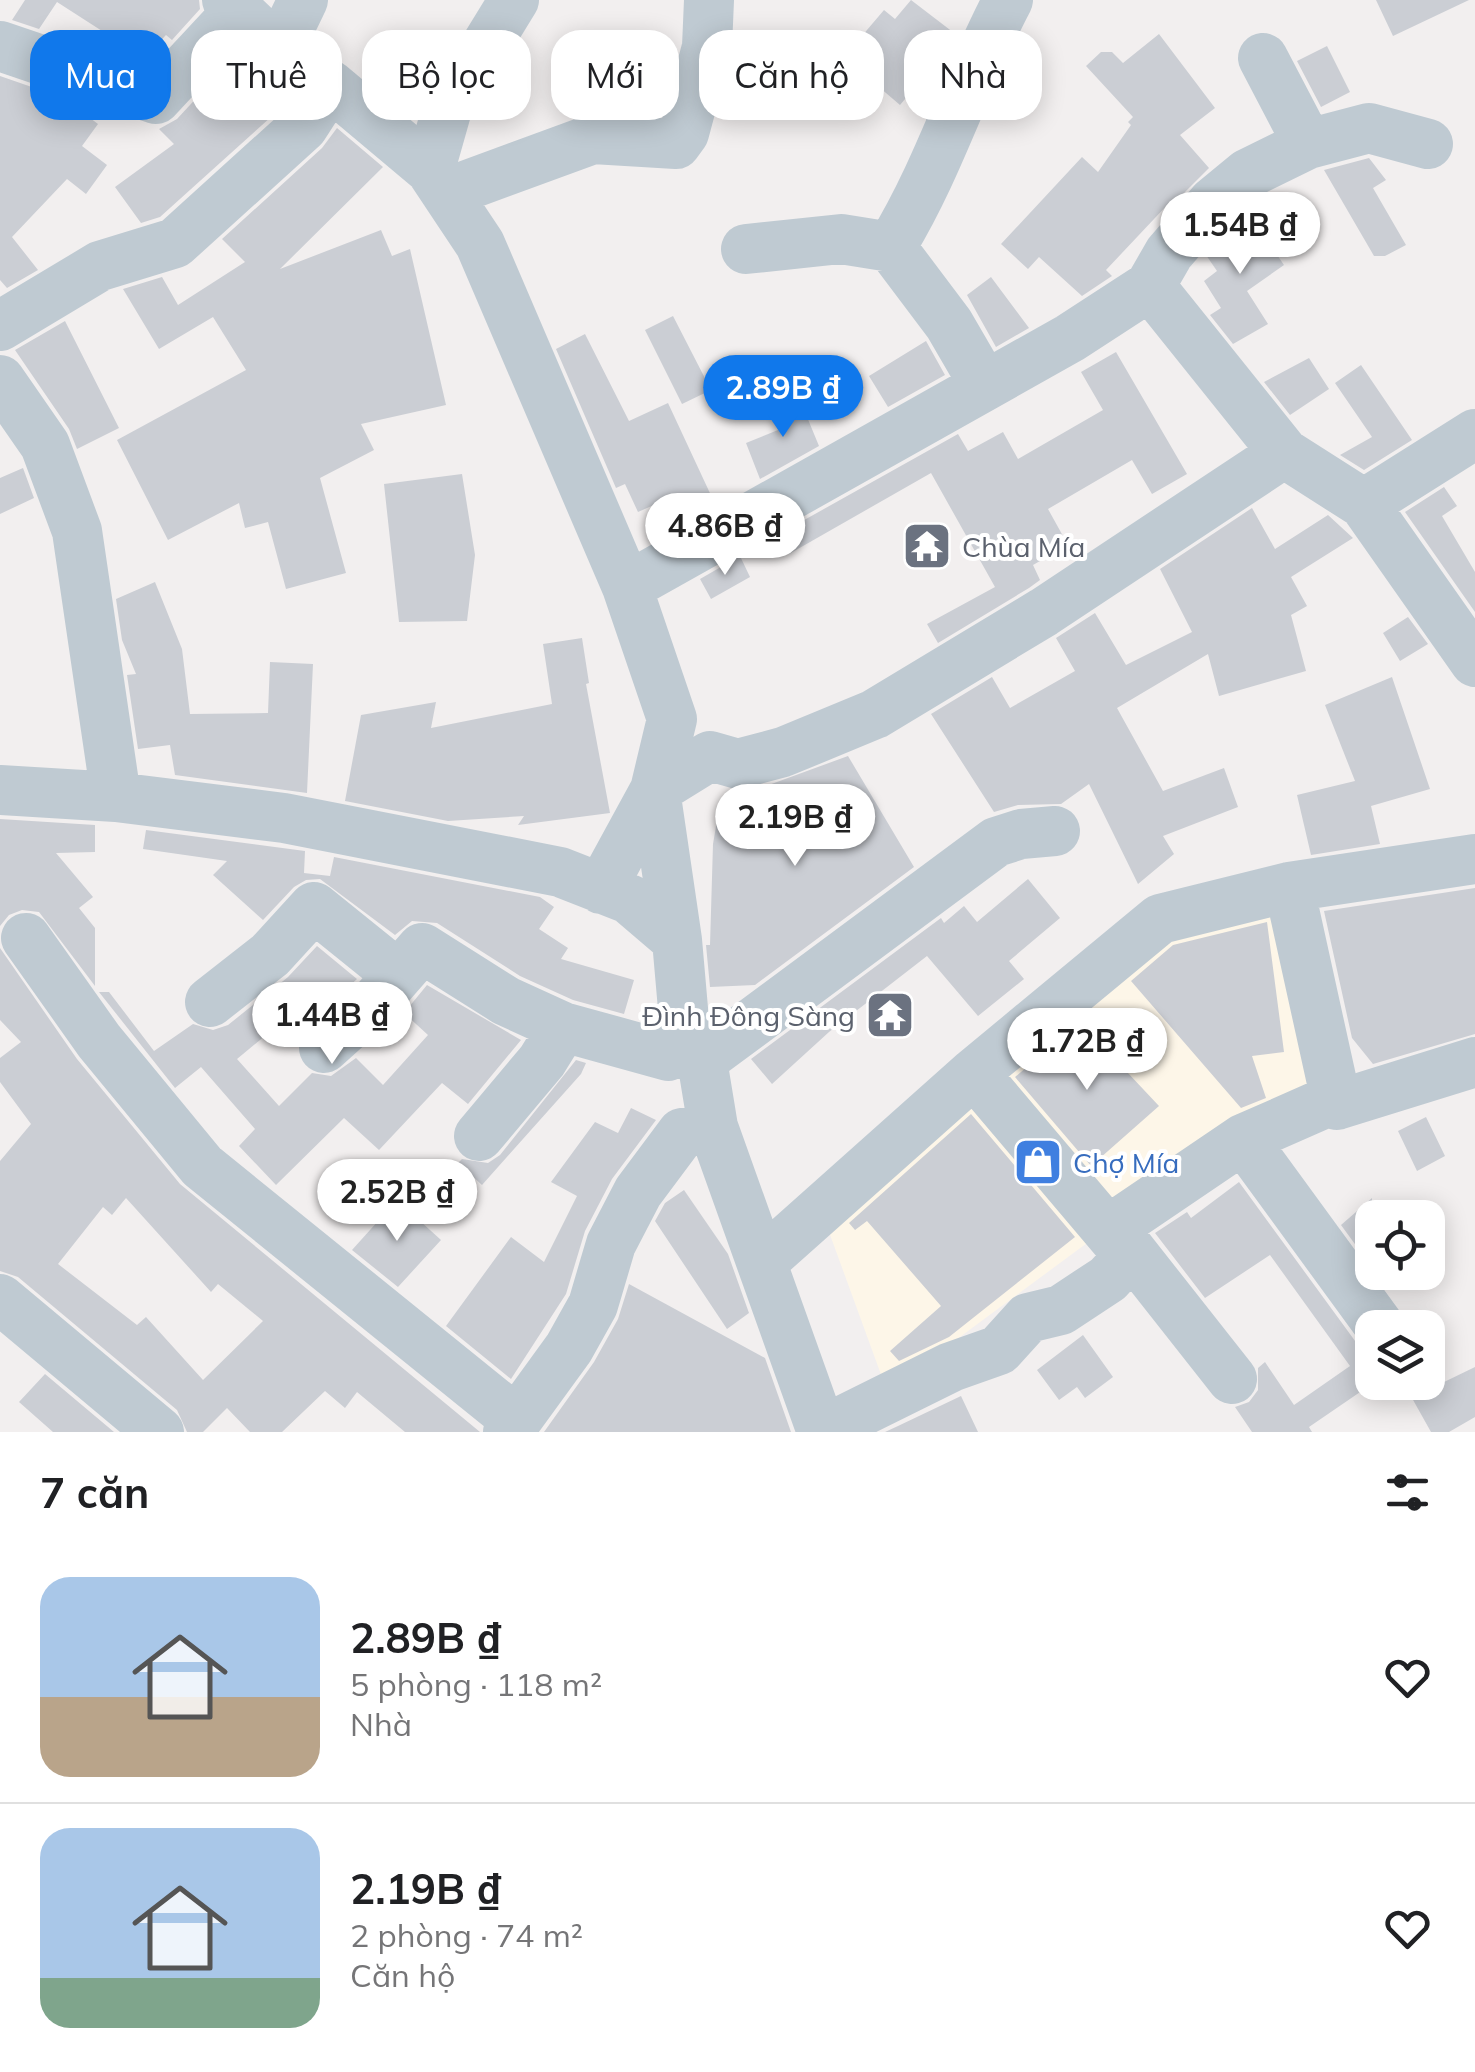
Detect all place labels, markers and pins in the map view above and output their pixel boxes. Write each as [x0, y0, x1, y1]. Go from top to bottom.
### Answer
pin: 1.54B ₫ [1148, 192, 1332, 277]
pin: 2.89B ₫ [691, 355, 875, 440]
pin: 4.86B ₫ [633, 493, 817, 578]
temple icon: Chùa Mía [901, 520, 953, 572]
place label: Chùa Mía [962, 529, 1085, 564]
pin: 2.19B ₫ [703, 784, 887, 869]
pin: 1.44B ₫ [240, 982, 424, 1067]
temple icon: Đình Đông Sàng [864, 989, 916, 1041]
place label: Đình Đông Sàng [642, 998, 855, 1033]
pin: 1.72B ₫ [995, 1008, 1179, 1093]
shop icon: Chợ Mía [1012, 1136, 1064, 1188]
place label: Chợ Mía [1073, 1145, 1179, 1180]
pin: 2.52B ₫ [305, 1159, 489, 1244]

